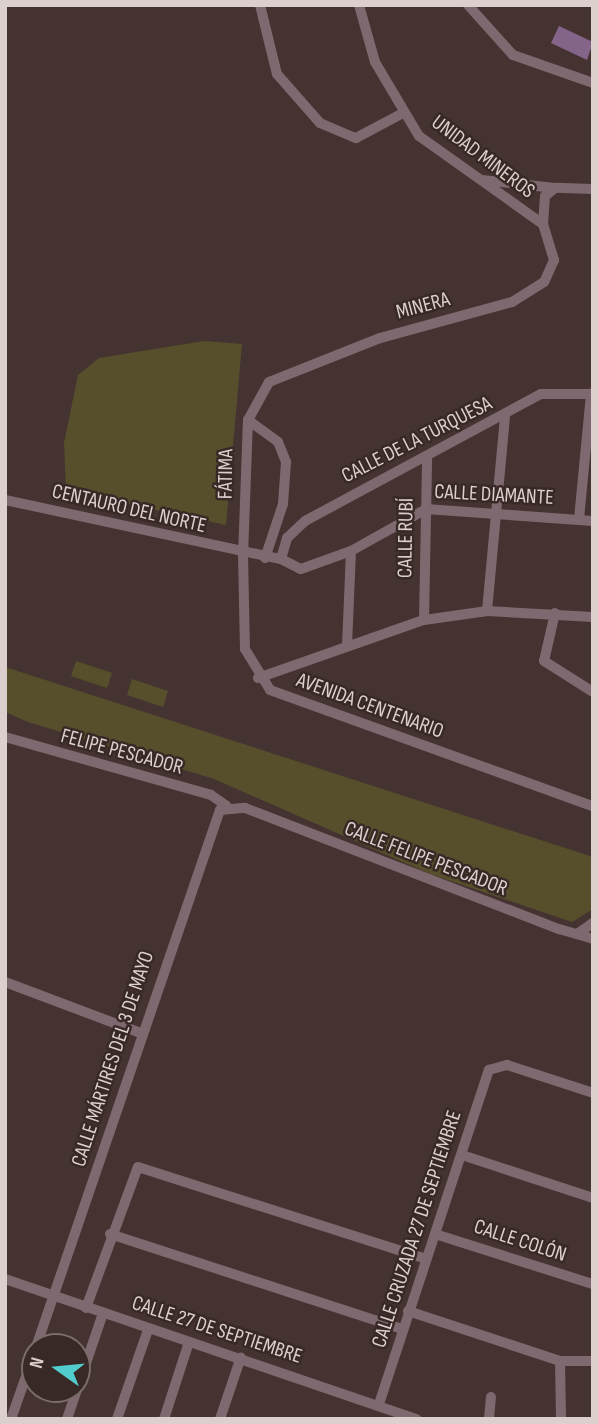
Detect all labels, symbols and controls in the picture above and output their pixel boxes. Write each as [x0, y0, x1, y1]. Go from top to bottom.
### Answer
street label: UNIDAD MINEROS [426, 110, 540, 204]
street label: MINERA [393, 287, 453, 325]
street label: CALLE DE LA TURQUESA [338, 391, 496, 489]
street label: FÁTIMA [213, 449, 239, 499]
street label: CENTAURO DEL NORTE [49, 479, 209, 539]
street label: CALLE DIAMANTE [434, 479, 554, 511]
street label: CALLE RUBÍ [393, 498, 419, 578]
street label: AVENIDA CENTENARIO [293, 668, 447, 744]
street label: FELIPE PESCADOR [58, 724, 186, 780]
street label: CALLE FELIPE PESCADOR [341, 816, 511, 902]
street label: CALLE MÁRTIRES DEL 3 DE MAYO [66, 948, 160, 1170]
street label: CALLE CRUZADA 27 DE SEPTIEMBRE [367, 1107, 467, 1351]
street label: CALLE COLÓN [471, 1214, 569, 1268]
street label: CALLE 27 DE SEPTIEMBRE [129, 1291, 305, 1369]
north arrow [21, 1333, 91, 1403]
text: N [25, 1355, 50, 1371]

